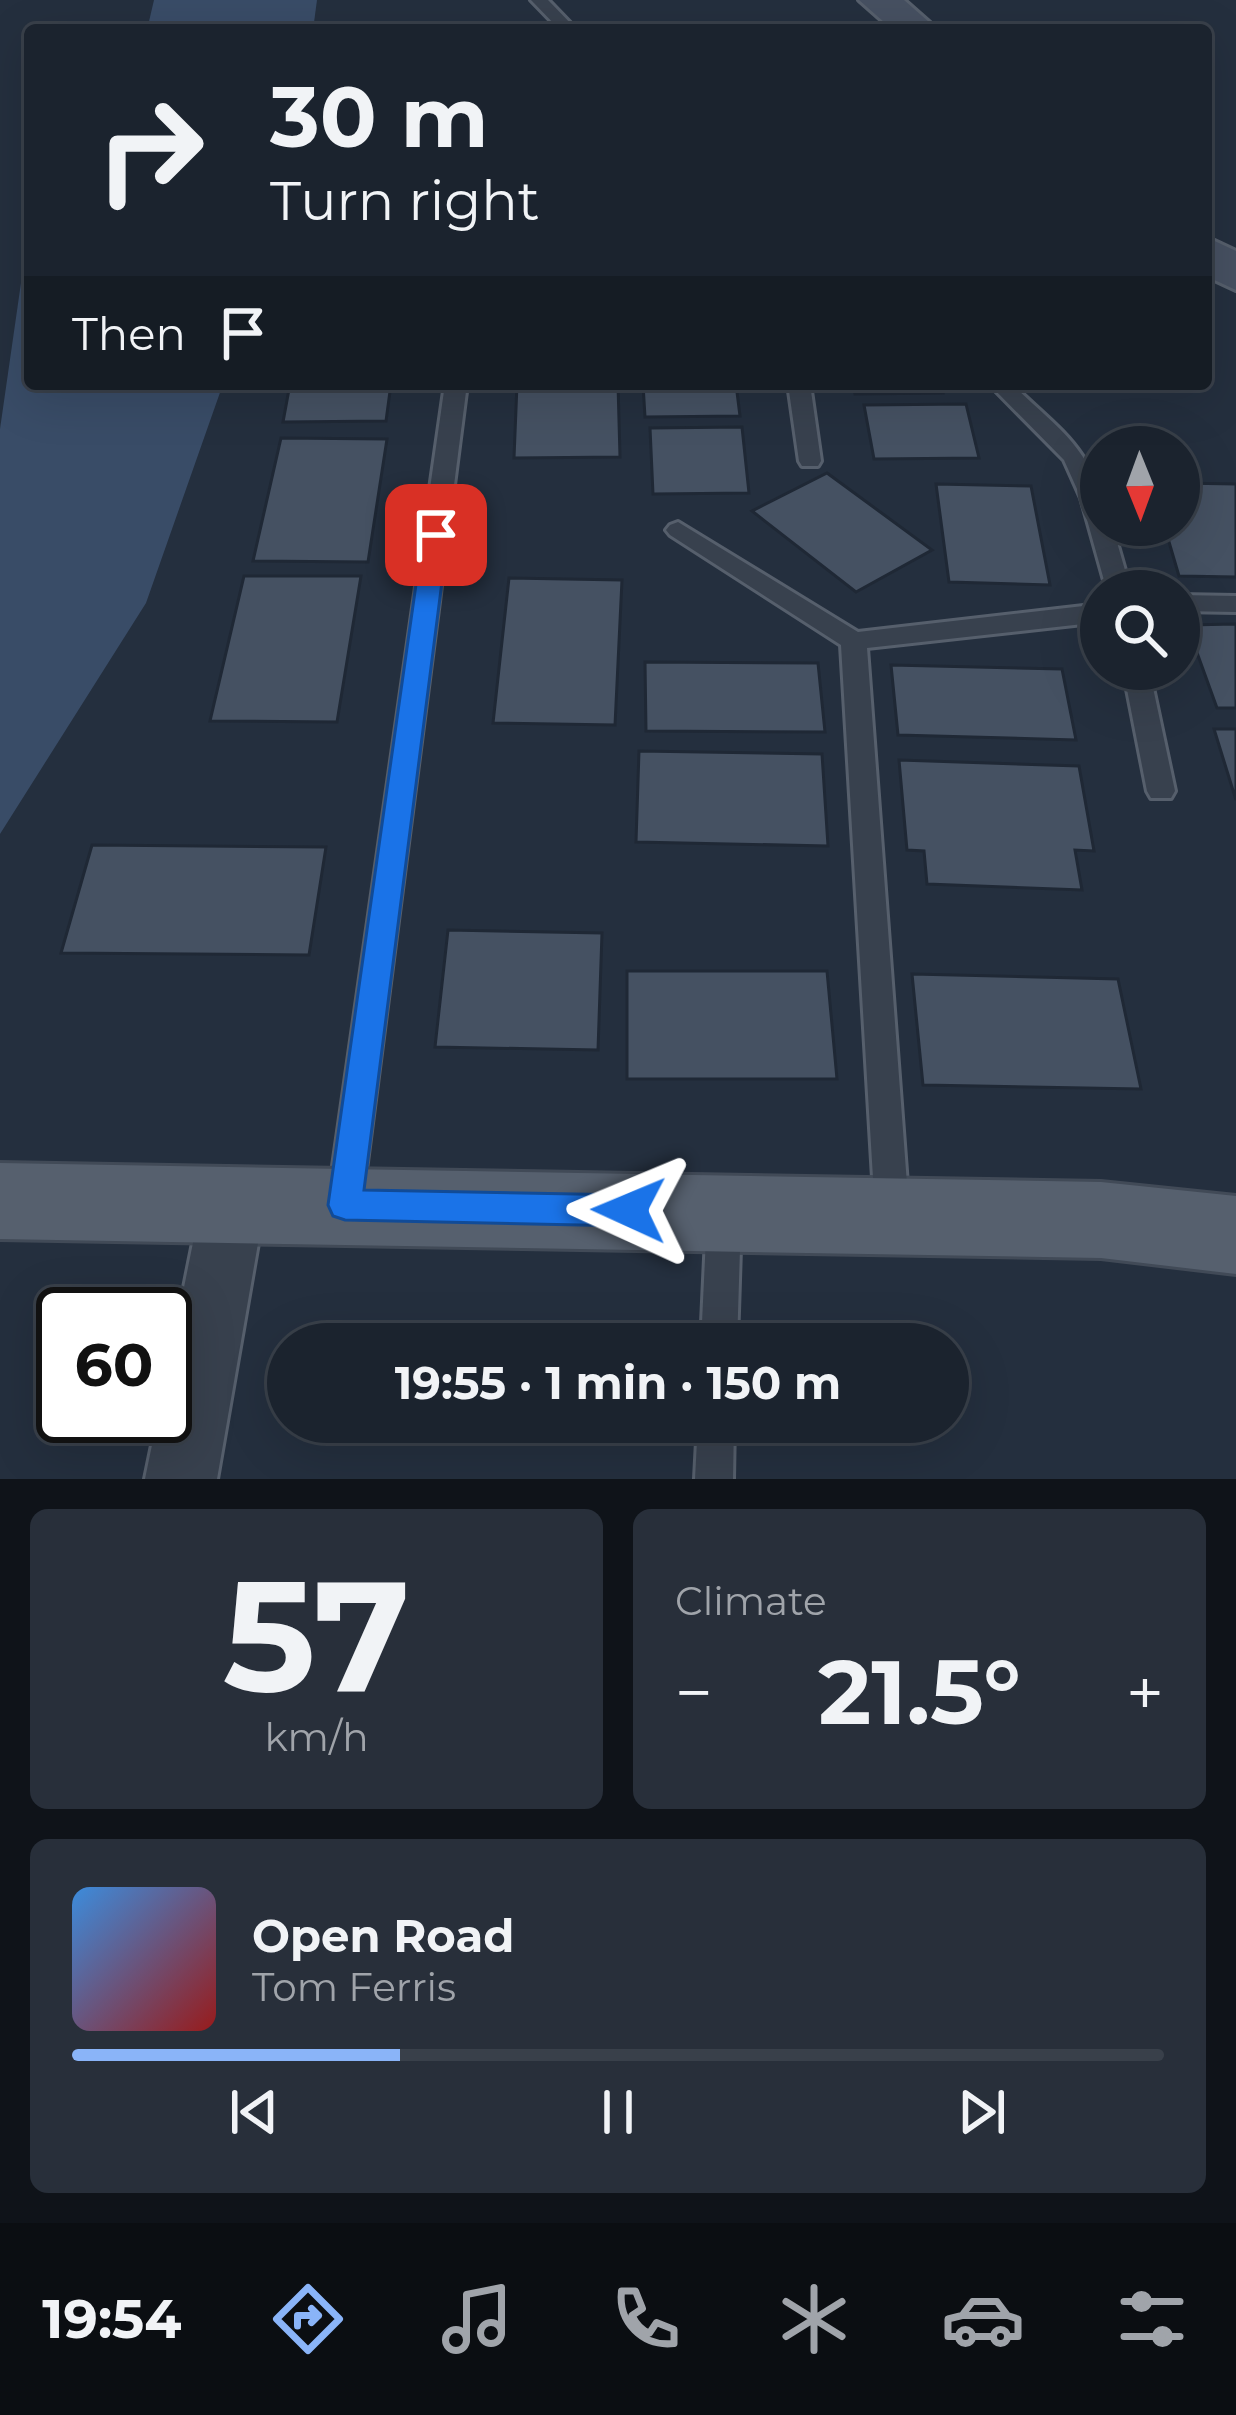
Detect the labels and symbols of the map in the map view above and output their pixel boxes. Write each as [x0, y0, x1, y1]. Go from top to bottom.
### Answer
north arrow [1080, 426, 1200, 546]
pin [385, 484, 487, 586]
position arrow [566, 1147, 692, 1273]
speed limit sign: 60 [36, 1287, 192, 1443]

